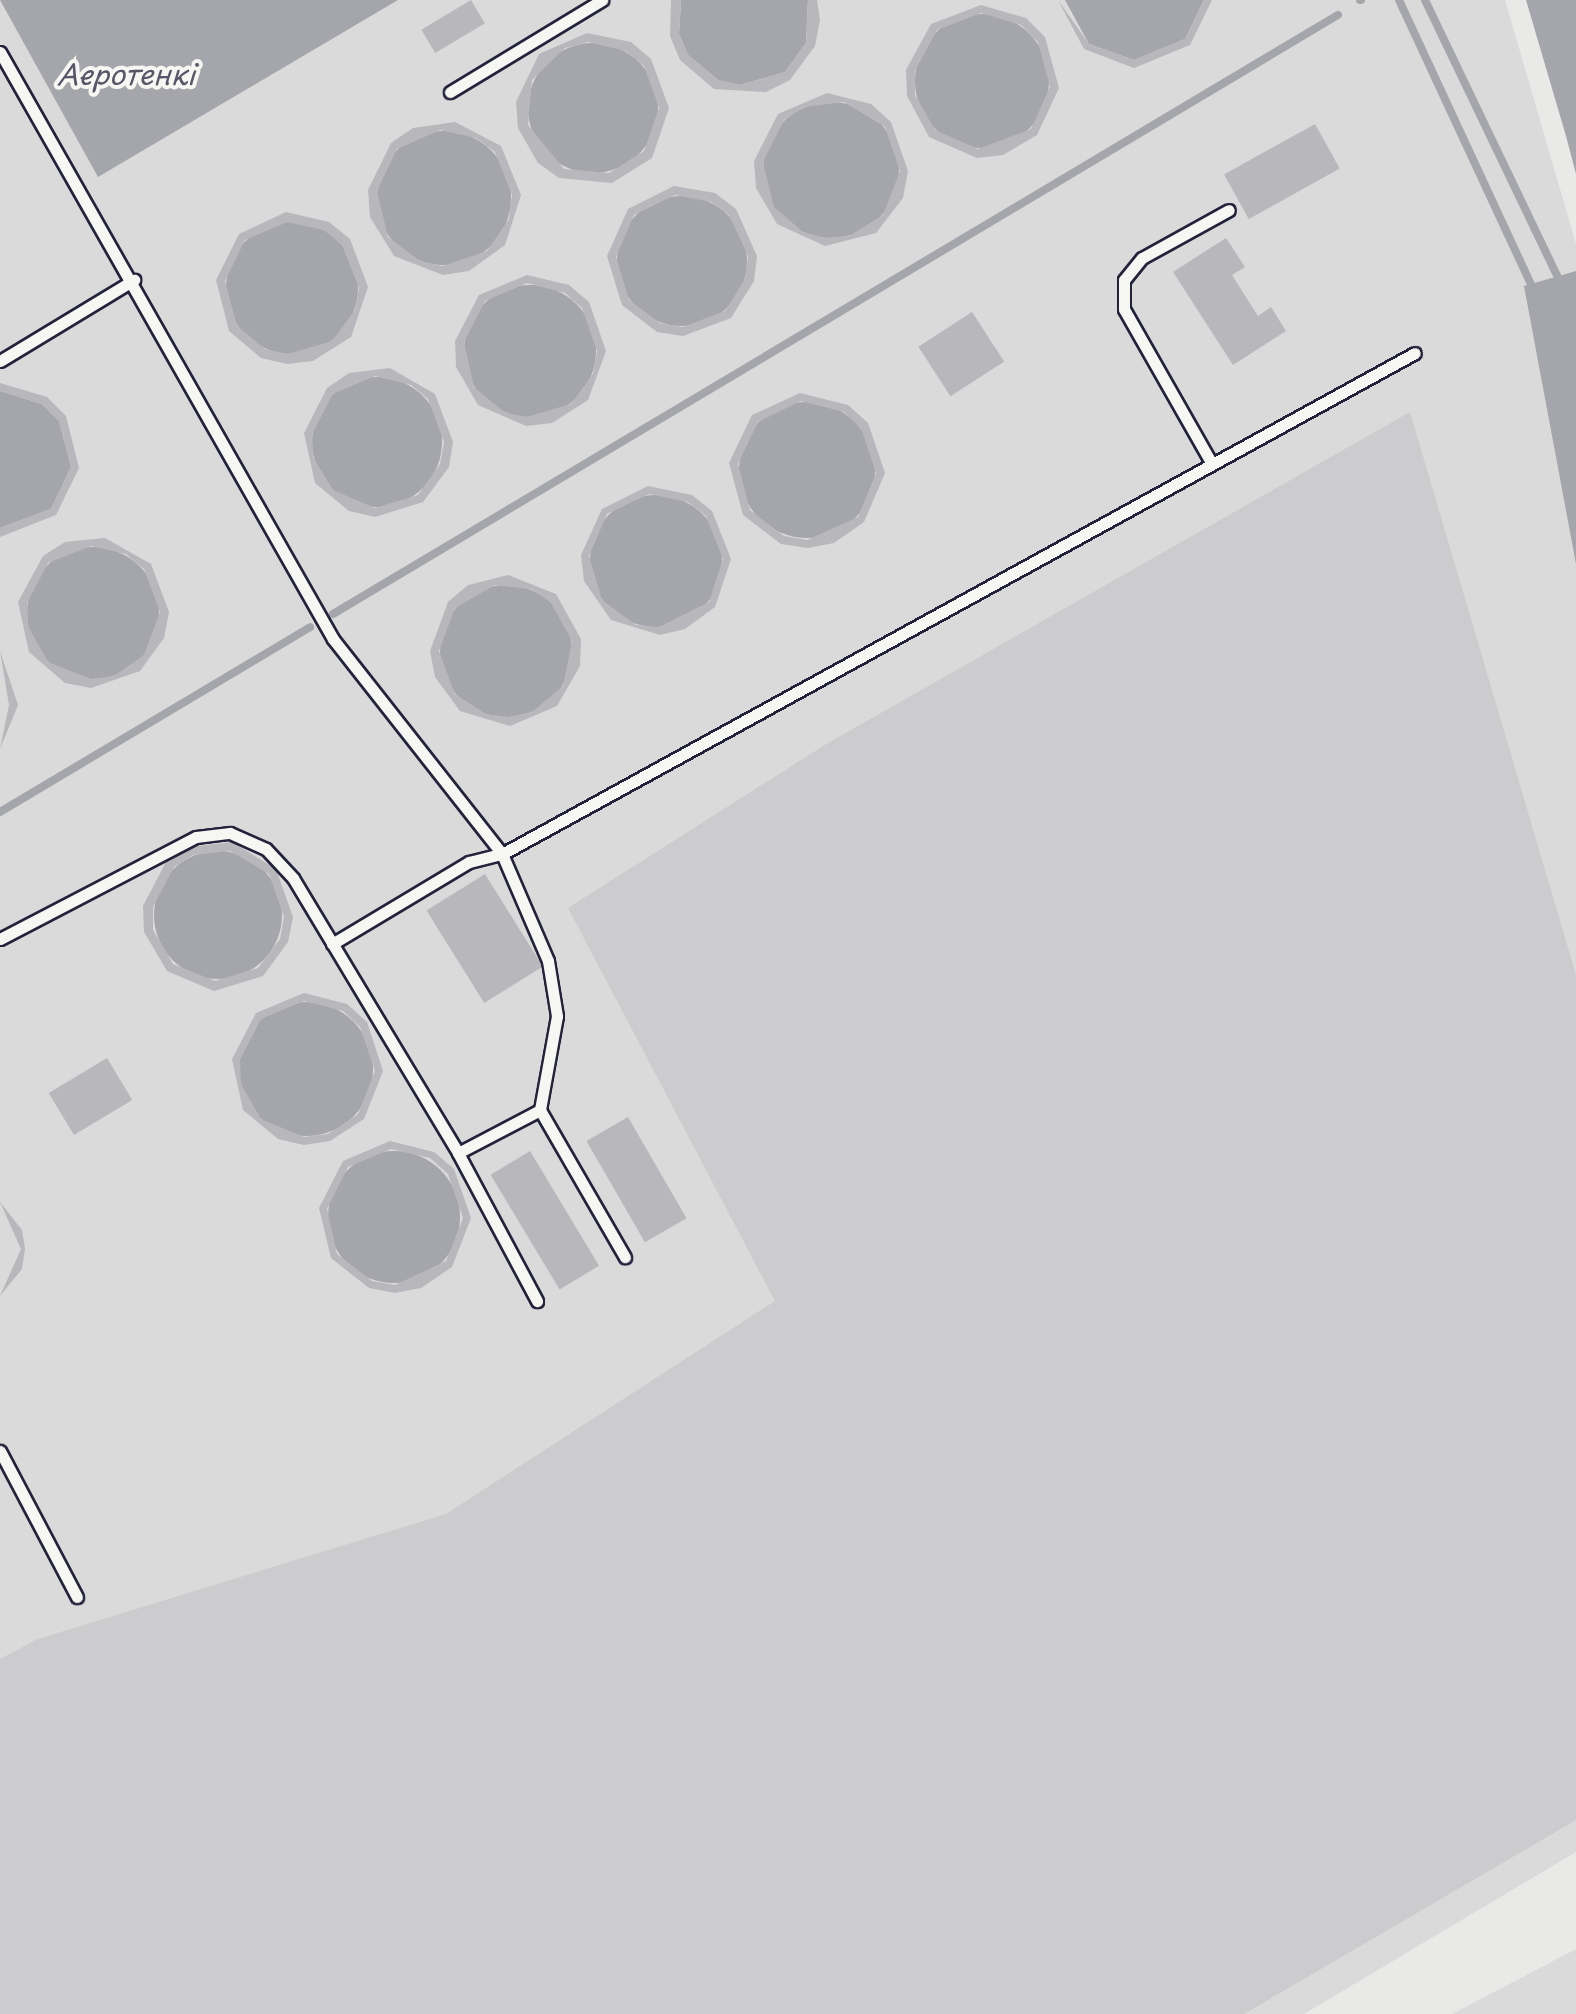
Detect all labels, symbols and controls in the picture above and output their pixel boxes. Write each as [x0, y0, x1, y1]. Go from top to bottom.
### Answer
water label: Аеротенкі [57, 57, 195, 91]

